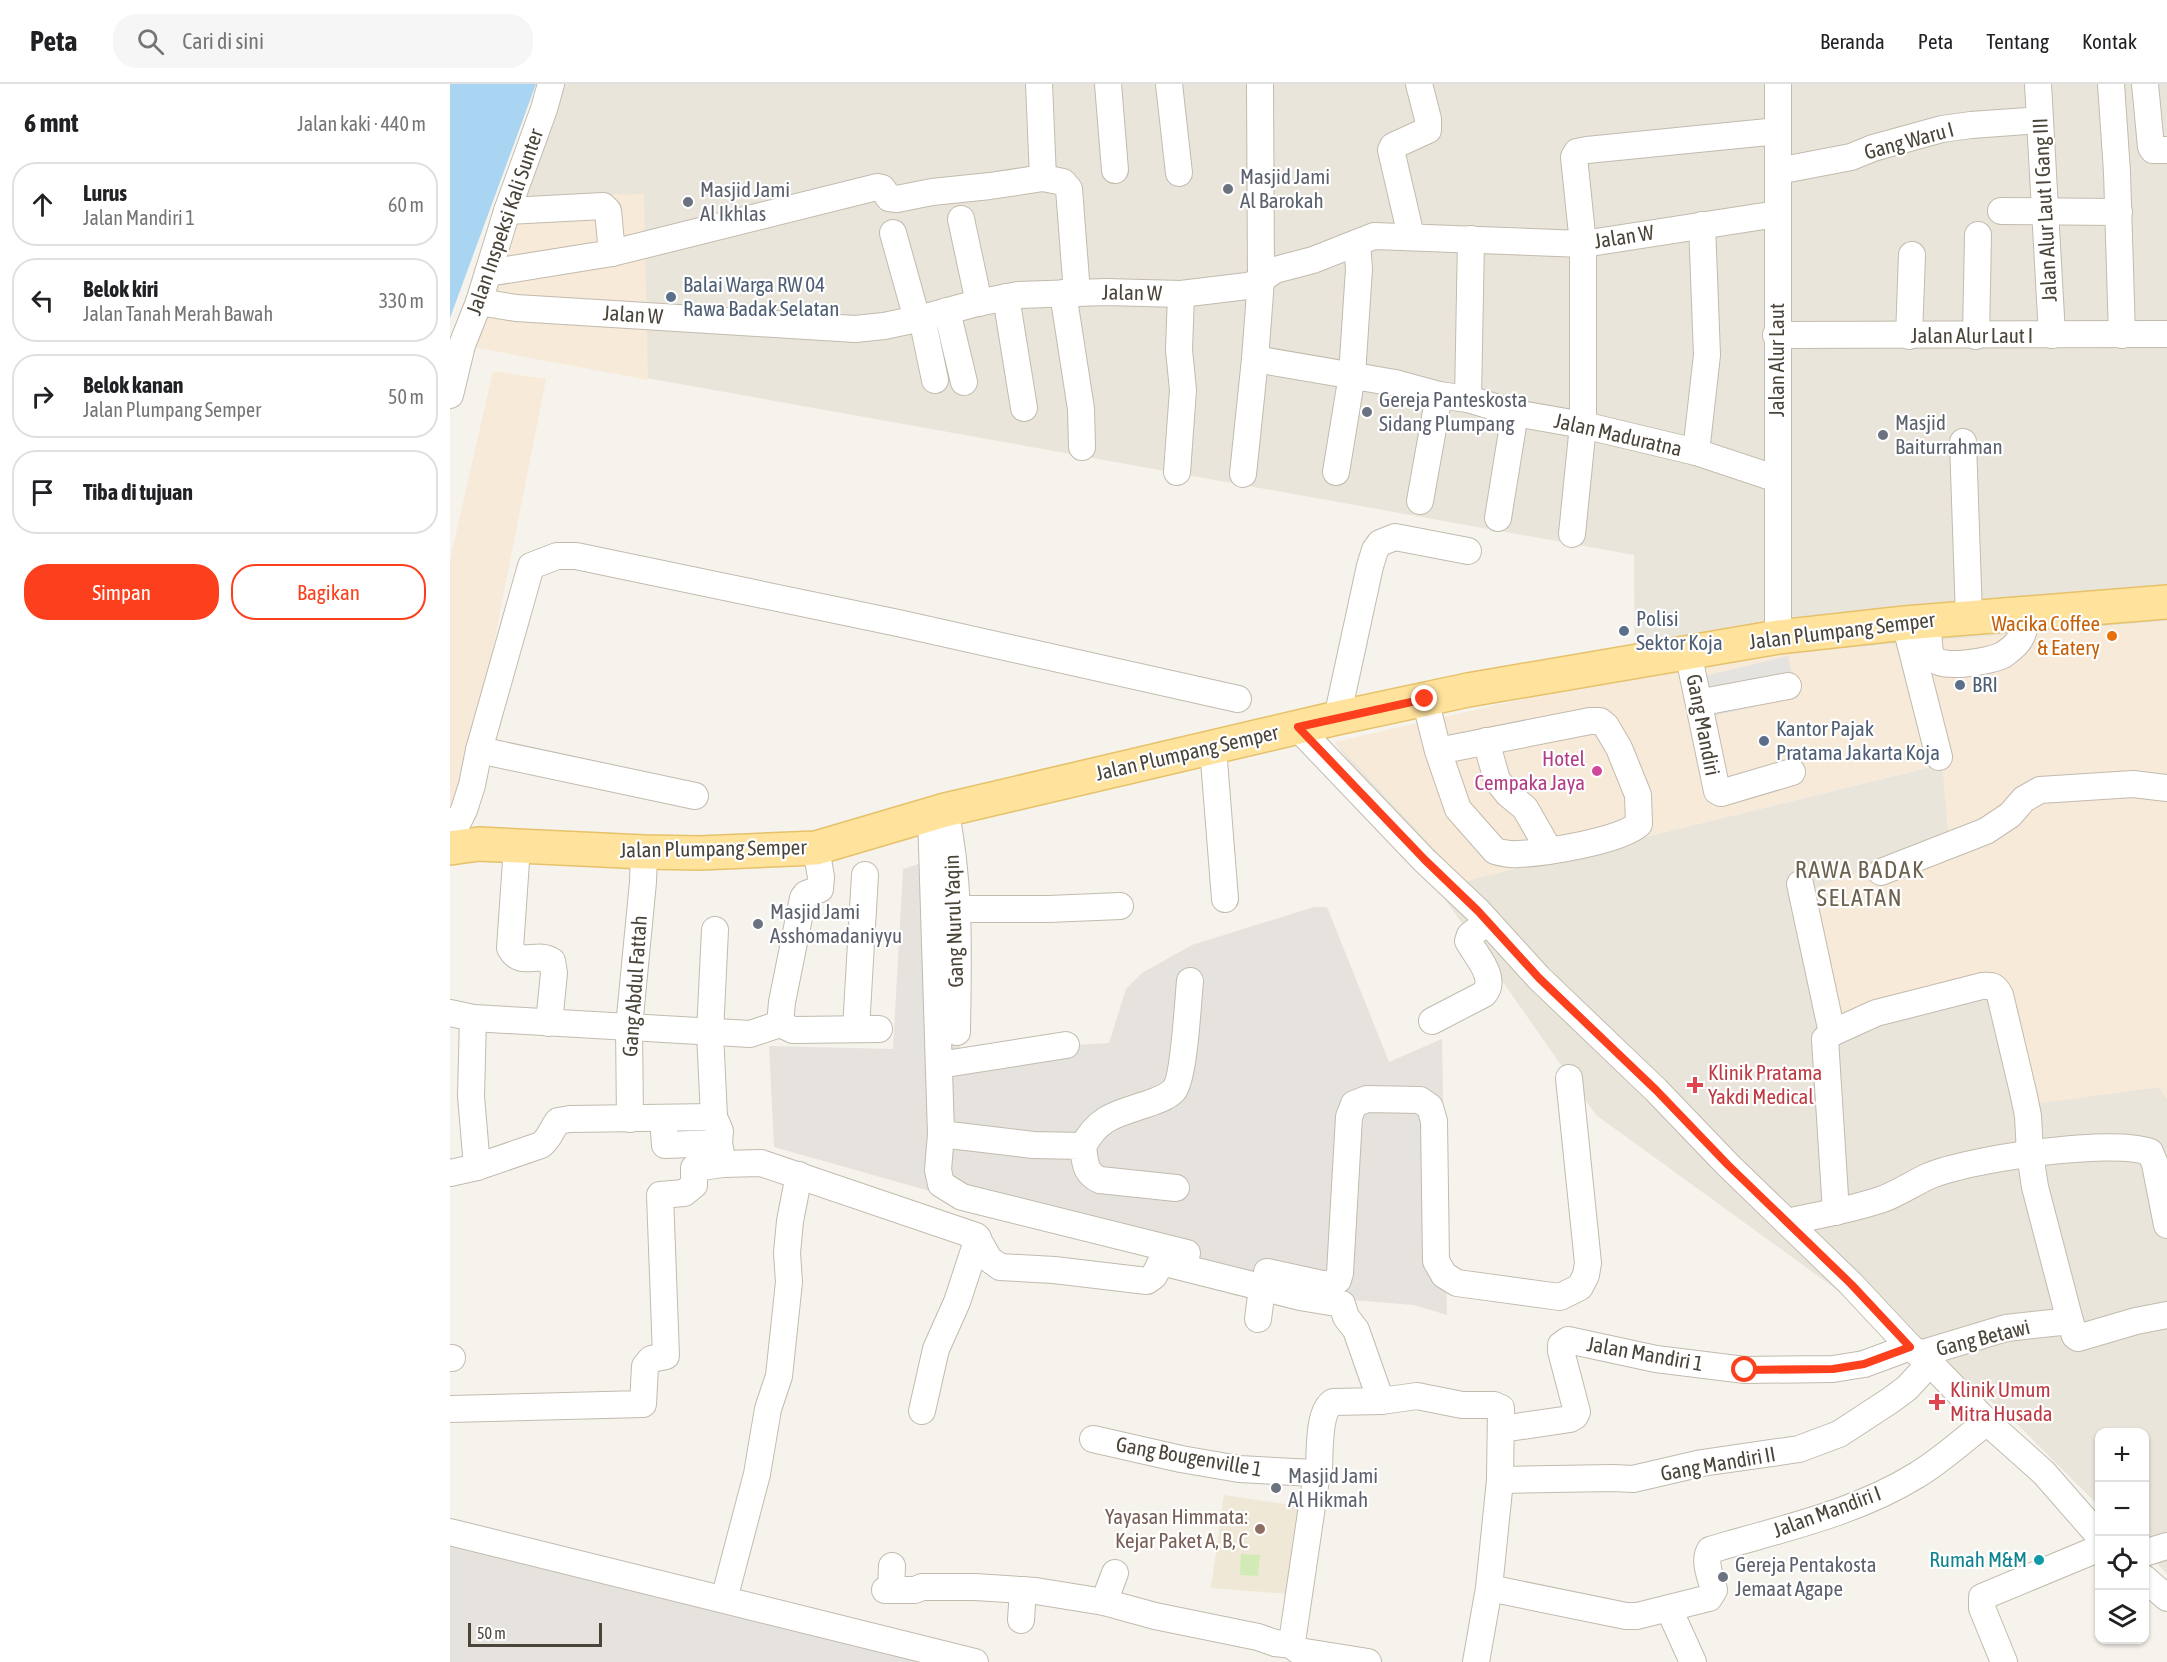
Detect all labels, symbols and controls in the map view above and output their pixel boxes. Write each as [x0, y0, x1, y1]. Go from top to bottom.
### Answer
search box [113, 14, 533, 68]
text: Peta [30, 25, 77, 57]
icon: search [134, 25, 167, 58]
text: Cari di sini [182, 28, 264, 54]
text: Beranda [1820, 29, 1885, 53]
text: Peta [1918, 29, 1953, 53]
text: Tentang [1986, 29, 2049, 53]
text: Kontak [2082, 29, 2137, 53]
text: 6 mnt [24, 108, 79, 138]
text: Jalan kaki · 440 m [297, 112, 426, 135]
street label: Gang Waru I [1861, 117, 1956, 164]
street label: Jalan Alur Laut I Gang III [2027, 117, 2061, 303]
street label: Jalan Inspeksi Kali Sunter [461, 125, 547, 318]
place label: Masjid Jami Al Barokah [1240, 164, 1330, 212]
place label: Masjid Jami Al Ikhlas [700, 177, 790, 225]
text: Lurus [83, 180, 127, 206]
marker: Masjid Jami Al Barokah [1221, 182, 1235, 196]
icon: ahead [26, 188, 59, 221]
text: 60 m [388, 193, 424, 216]
marker: Masjid Jami Al Ikhlas [681, 195, 695, 209]
text: Jalan Mandiri 1 [83, 206, 195, 229]
street label: Jalan W [1592, 219, 1656, 253]
place label: Balai Warga RW 04 Rawa Badak Selatan [683, 272, 839, 320]
text: Belok kiri [83, 276, 158, 302]
street label: Jalan W [1102, 279, 1163, 305]
icon: left [26, 284, 59, 317]
text: 330 m [379, 289, 424, 312]
marker: Balai Warga RW 04 Rawa Badak Selatan [664, 290, 678, 304]
street label: Jalan W [602, 300, 665, 328]
text: Jalan Tanah Merah Bawah [83, 302, 273, 325]
street label: Jalan Alur Laut [1764, 303, 1788, 417]
street label: Jalan Alur Laut I [1911, 323, 2033, 347]
text: Belok kanan [83, 372, 184, 398]
icon: right [26, 380, 59, 413]
text: 50 m [388, 385, 424, 408]
place label: Gereja Panteskosta Sidang Plumpang [1379, 387, 1527, 435]
text: Jalan Plumpang Semper [83, 398, 261, 421]
marker: Gereja Panteskosta Sidang Plumpang [1360, 405, 1374, 419]
street label: Jalan Maduratna [1552, 408, 1684, 460]
place label: Masjid Baiturrahman [1895, 410, 2003, 458]
marker: Masjid Baiturrahman [1876, 428, 1890, 442]
icon: arrive [26, 476, 59, 509]
text: Tiba di tujuan [83, 479, 193, 505]
button: Simpan [24, 564, 219, 620]
button: Bagikan [231, 564, 426, 620]
place label: Polisi Sektor Koja [1636, 606, 1723, 654]
street label: Jalan Plumpang Semper [1748, 607, 1937, 653]
place label: Wacika Coffee & Eatery [1991, 611, 2100, 659]
marker: Polisi Sektor Koja [1617, 624, 1631, 638]
marker: Wacika Coffee & Eatery [2105, 629, 2119, 643]
street label: Gang Mandiri [1682, 672, 1726, 778]
place label: BRI [1972, 672, 1998, 696]
marker: BRI [1953, 678, 1967, 692]
route end [1411, 685, 1437, 711]
place label: Kantor Pajak Pratama Jakarta Koja [1776, 716, 1940, 764]
street label: Jalan Plumpang Semper [1093, 719, 1281, 785]
marker: Kantor Pajak Pratama Jakarta Koja [1757, 734, 1771, 748]
place label: Hotel Cempaka Jaya [1475, 746, 1585, 794]
marker: Hotel Cempaka Jaya [1590, 764, 1604, 778]
street label: Jalan Plumpang Semper [619, 834, 807, 862]
street label: Gang Nurul Yaqin [939, 854, 967, 988]
district label: RAWA BADAK SELATAN [1795, 856, 1925, 911]
place label: Masjid Jami Asshomadaniyyu [770, 899, 902, 947]
street label: Gang Abdul Fattah [617, 914, 651, 1057]
marker: Masjid Jami Asshomadaniyyu [751, 917, 765, 931]
place label: Klinik Pratama Yakdi Medical [1708, 1060, 1822, 1108]
marker: Klinik Pratama Yakdi Medical [1686, 1076, 1704, 1094]
street label: Gang Betawi [1933, 1314, 2032, 1360]
street label: Jalan Mandiri 1 [1585, 1331, 1705, 1375]
route start [1731, 1356, 1757, 1382]
place label: Klinik Umum Mitra Husada [1950, 1377, 2053, 1425]
marker: Klinik Umum Mitra Husada [1928, 1393, 1946, 1411]
map controls [2095, 1428, 2149, 1644]
button: + [2095, 1428, 2149, 1482]
street label: Gang Bougenville 1 [1114, 1431, 1264, 1481]
street label: Gang Mandiri II [1658, 1441, 1777, 1485]
place label: Masjid Jami Al Hikmah [1288, 1463, 1378, 1511]
street label: Jalan Mandiri I [1769, 1480, 1884, 1542]
marker: Masjid Jami Al Hikmah [1269, 1481, 1283, 1495]
button: − [2095, 1482, 2149, 1536]
place label: Yayasan Himmata: Kejar Paket A, B, C [1105, 1504, 1249, 1552]
marker: Yayasan Himmata: Kejar Paket A, B, C [1253, 1522, 1267, 1536]
button: locate [2095, 1536, 2149, 1590]
place label: Rumah M&M [1929, 1547, 2027, 1571]
place label: Gereja Pentakosta Jemaat Agape [1735, 1552, 1876, 1600]
marker: Rumah M&M [2032, 1553, 2046, 1567]
marker: Gereja Pentakosta Jemaat Agape [1716, 1570, 1730, 1584]
button: layers [2095, 1590, 2149, 1644]
scale bar [468, 1620, 602, 1648]
text: 50 m [477, 1624, 506, 1642]

